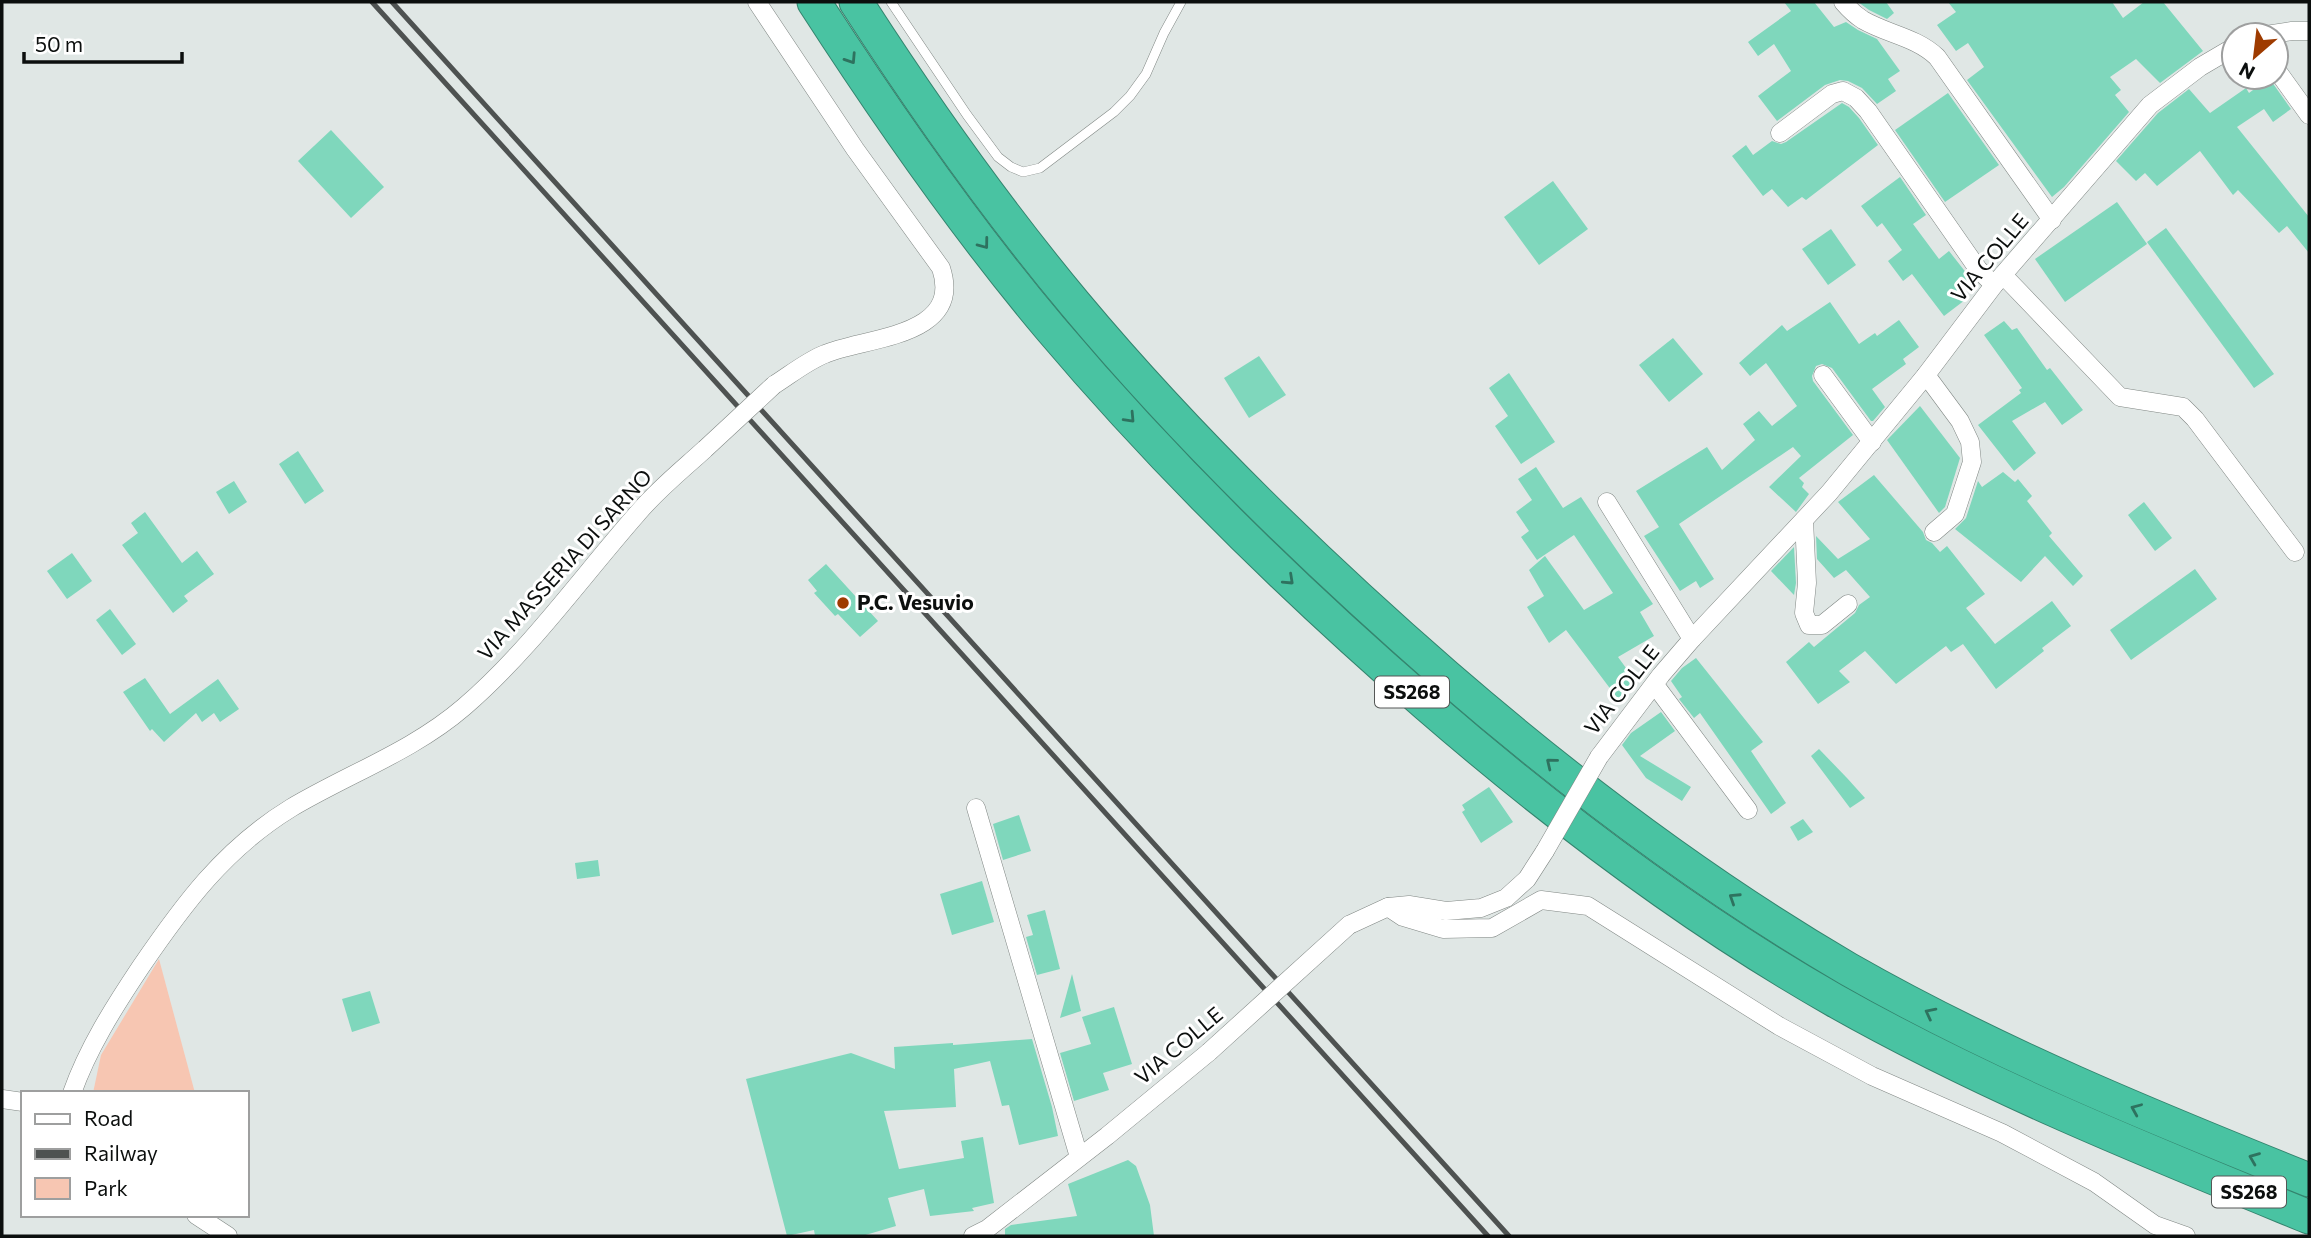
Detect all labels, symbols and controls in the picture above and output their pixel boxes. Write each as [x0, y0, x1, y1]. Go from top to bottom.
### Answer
scale bar [24, 21, 182, 65]
north arrow [2220, 21, 2290, 91]
text: 50 m [35, 31, 83, 56]
one-way arrow [843, 51, 855, 64]
text: N [2235, 58, 2258, 85]
street label: VIA COLLE [1945, 208, 2033, 306]
one-way arrow [975, 236, 988, 249]
one-way arrow [1122, 410, 1134, 423]
street label: VIA MASSERIA DI SARNO [472, 463, 656, 665]
one-way arrow [1281, 572, 1294, 585]
place label: P.C. Vesuvio [857, 589, 974, 614]
marker: P.C. Vesuvio [835, 595, 851, 611]
street label: VIA COLLE [1578, 639, 1664, 739]
road number: SS268 [1375, 677, 1449, 708]
one-way arrow [1546, 759, 1558, 772]
one-way arrow [1729, 893, 1742, 906]
street label: VIA COLLE [1129, 1001, 1227, 1089]
one-way arrow [1925, 1008, 1937, 1021]
legend [21, 1091, 248, 1217]
one-way arrow [2131, 1103, 2143, 1117]
text: Road [84, 1105, 133, 1130]
text: Railway [84, 1140, 158, 1165]
one-way arrow [2249, 1152, 2261, 1166]
text: Park [84, 1175, 128, 1200]
road number: SS268 [2212, 1176, 2286, 1208]

